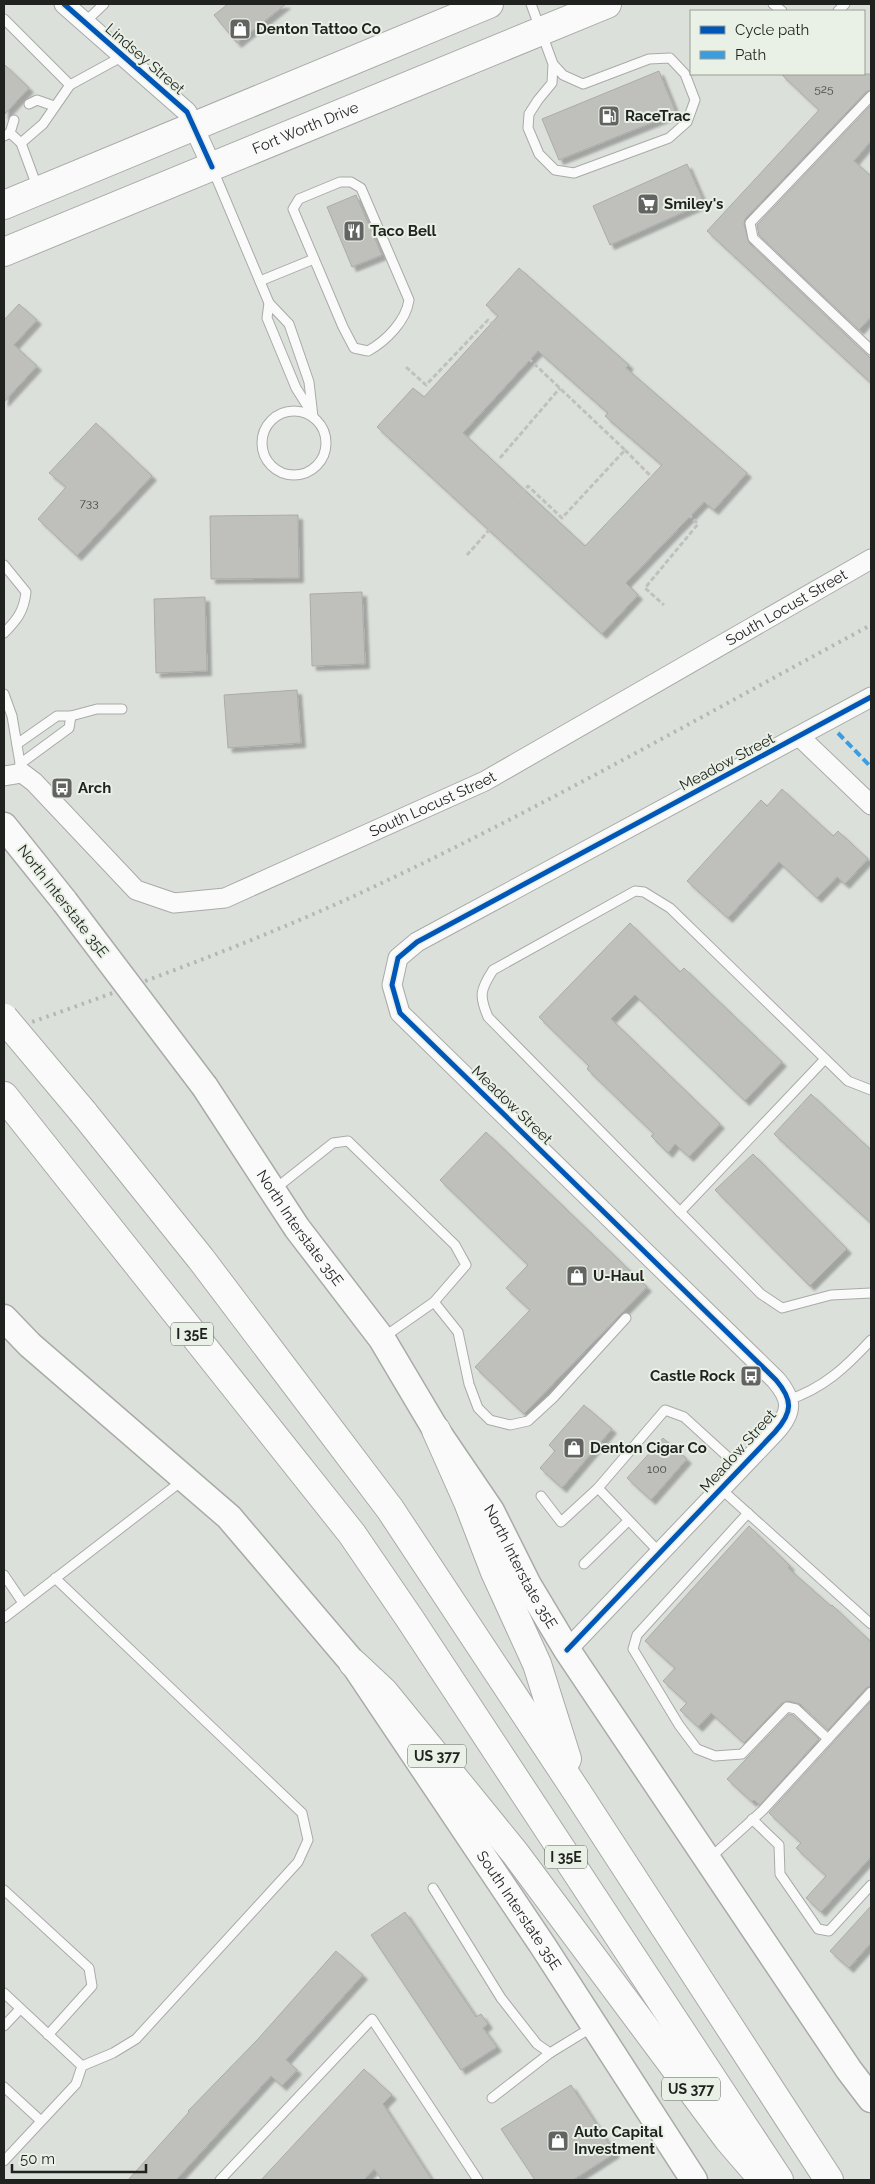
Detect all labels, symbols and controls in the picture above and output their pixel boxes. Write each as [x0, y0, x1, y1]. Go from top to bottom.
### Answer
legend [690, 10, 865, 75]
shop icon: Denton Tattoo Co [228, 17, 252, 41]
street label: Lindsey Street [102, 20, 188, 98]
place label: Denton Tattoo Co [256, 20, 381, 38]
text: Cycle path [735, 21, 809, 39]
text: Path [735, 46, 766, 64]
house number: 525 [814, 82, 834, 96]
street label: Fort Worth Drive [250, 98, 361, 158]
fuel station icon: RaceTrac [597, 104, 621, 128]
place label: RaceTrac [625, 107, 691, 125]
supermarket icon: Smiley's [636, 192, 660, 216]
place label: Smiley's [664, 195, 723, 213]
restaurant icon: Taco Bell [342, 219, 366, 243]
place label: Taco Bell [370, 222, 437, 240]
house number: 733 [79, 496, 99, 510]
street label: South Locust Street [723, 566, 850, 650]
street label: Meadow Street [676, 729, 778, 795]
street label: South Locust Street [367, 768, 499, 841]
bus stop icon: Arch [50, 776, 74, 800]
place label: Arch [78, 779, 111, 797]
street label: North Interstate 35E [13, 841, 113, 961]
street label: Meadow Street [468, 1062, 556, 1148]
street label: North Interstate 35E [253, 1167, 347, 1290]
shop icon: U-Haul [565, 1264, 589, 1288]
place label: U-Haul [593, 1267, 644, 1285]
road number: I 35E [171, 1322, 213, 1346]
bus stop icon: Castle Rock [739, 1364, 763, 1388]
place label: Castle Rock [650, 1367, 736, 1385]
street label: Meadow Street [696, 1406, 780, 1496]
shop icon: Denton Cigar Co [562, 1436, 586, 1460]
place label: Denton Cigar Co [590, 1439, 707, 1457]
house number: 100 [647, 1462, 667, 1476]
street label: North Interstate 35E [480, 1501, 561, 1632]
road number: US 377 [408, 1744, 466, 1768]
road number: I 35E [545, 1845, 587, 1868]
street label: South Interstate 35E [473, 1848, 565, 1973]
road number: US 377 [662, 2078, 720, 2100]
place label: Auto Capital Investment [574, 2123, 663, 2158]
shop icon: Auto Capital Investment [546, 2129, 570, 2153]
scale bar [12, 2142, 146, 2174]
text: 50 m [20, 2150, 55, 2168]

